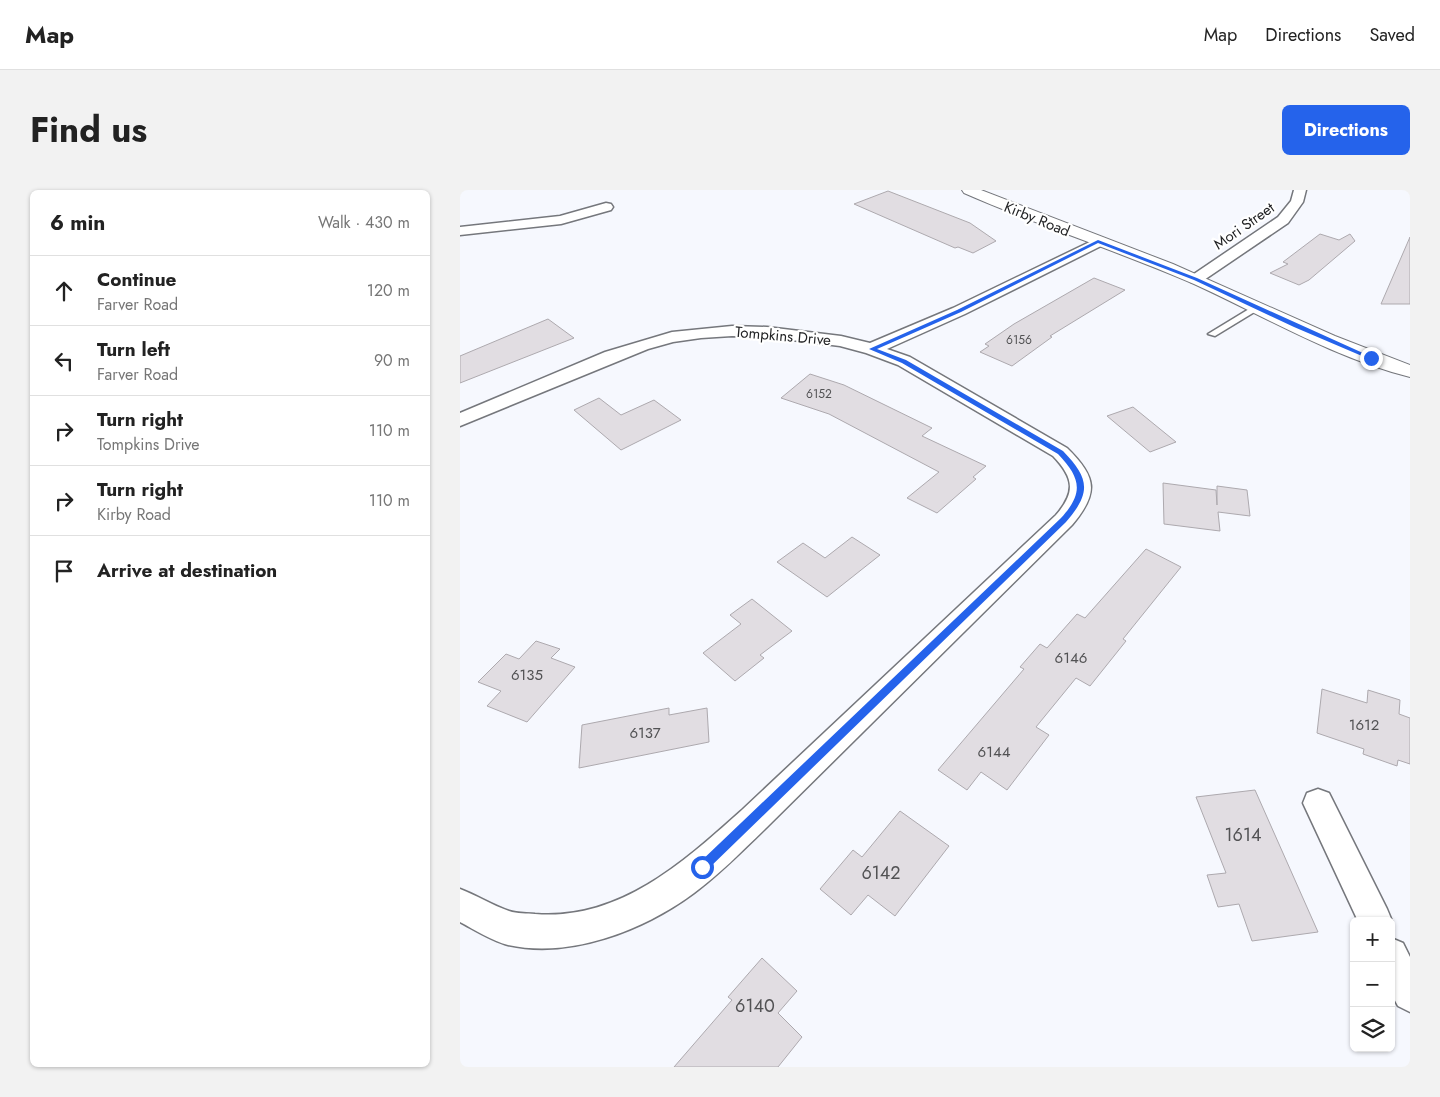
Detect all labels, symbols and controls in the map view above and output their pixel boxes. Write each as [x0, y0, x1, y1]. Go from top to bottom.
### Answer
text: Map [25, 17, 74, 52]
text: Map [1204, 22, 1237, 48]
text: Directions [1265, 22, 1341, 48]
text: Saved [1369, 22, 1415, 48]
text: Find us [30, 105, 147, 155]
button: Directions [1282, 105, 1410, 155]
street label: Kirby Road [1001, 196, 1073, 242]
street label: Mori Street [1209, 197, 1279, 255]
text: 6 min [50, 208, 105, 238]
text: Walk · 430 m [318, 211, 410, 234]
text: Continue [97, 266, 176, 293]
icon: ahead [50, 277, 78, 305]
text: 120 m [367, 279, 410, 302]
text: Farver Road [97, 293, 178, 316]
street label: Tompkins Drive [734, 321, 832, 351]
house number: 6156 [1006, 331, 1032, 349]
text: Turn left [97, 336, 170, 363]
icon: left [50, 347, 78, 375]
route end [1360, 347, 1383, 370]
text: 90 m [374, 349, 410, 372]
text: Farver Road [97, 363, 178, 386]
house number: 6152 [806, 385, 832, 403]
text: Turn right [97, 406, 183, 433]
icon: right [50, 417, 78, 445]
text: 110 m [369, 419, 410, 442]
text: Tompkins Drive [97, 433, 200, 456]
text: Turn right [97, 476, 183, 503]
icon: right [50, 487, 78, 515]
text: 110 m [369, 489, 410, 512]
text: Kirby Road [97, 503, 171, 526]
icon: arrive [50, 557, 78, 585]
text: Arrive at destination [97, 557, 277, 584]
house number: 6146 [1055, 647, 1087, 669]
house number: 6135 [511, 664, 543, 686]
house number: 1612 [1349, 714, 1379, 736]
house number: 6137 [629, 722, 661, 744]
house number: 6144 [978, 741, 1011, 763]
house number: 1614 [1224, 822, 1262, 848]
route start [691, 856, 714, 879]
house number: 6142 [861, 860, 901, 886]
map controls [1350, 917, 1395, 1052]
button: + [1350, 917, 1395, 962]
button: − [1350, 962, 1395, 1007]
house number: 6140 [735, 993, 775, 1019]
button: layers [1350, 1007, 1395, 1052]

